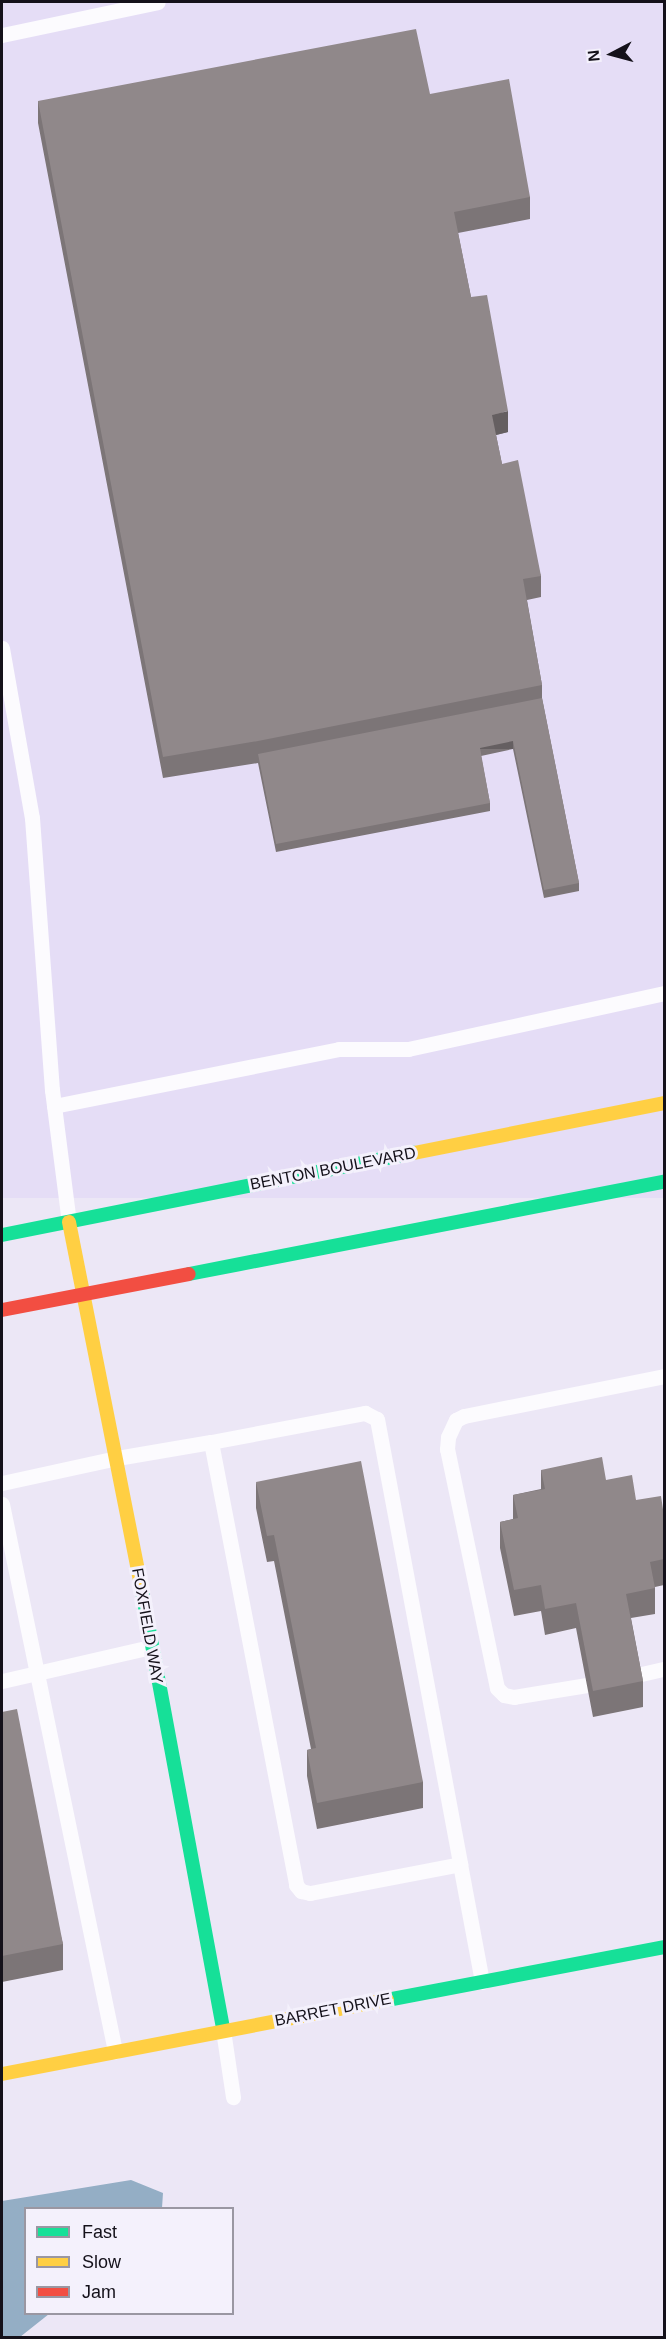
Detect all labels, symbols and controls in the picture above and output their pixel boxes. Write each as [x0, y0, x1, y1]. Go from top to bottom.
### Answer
north arrow [582, 24, 642, 84]
text: N [585, 49, 603, 63]
street label: BENTON BOULEVARD [249, 1144, 417, 1194]
street label: FOXFIELD WAY [127, 1567, 167, 1685]
street label: BARRET DRIVE [273, 1989, 393, 2031]
legend [24, 2207, 234, 2315]
text: Fast [82, 2222, 117, 2242]
text: Slow [82, 2252, 121, 2272]
text: Jam [82, 2282, 116, 2302]

